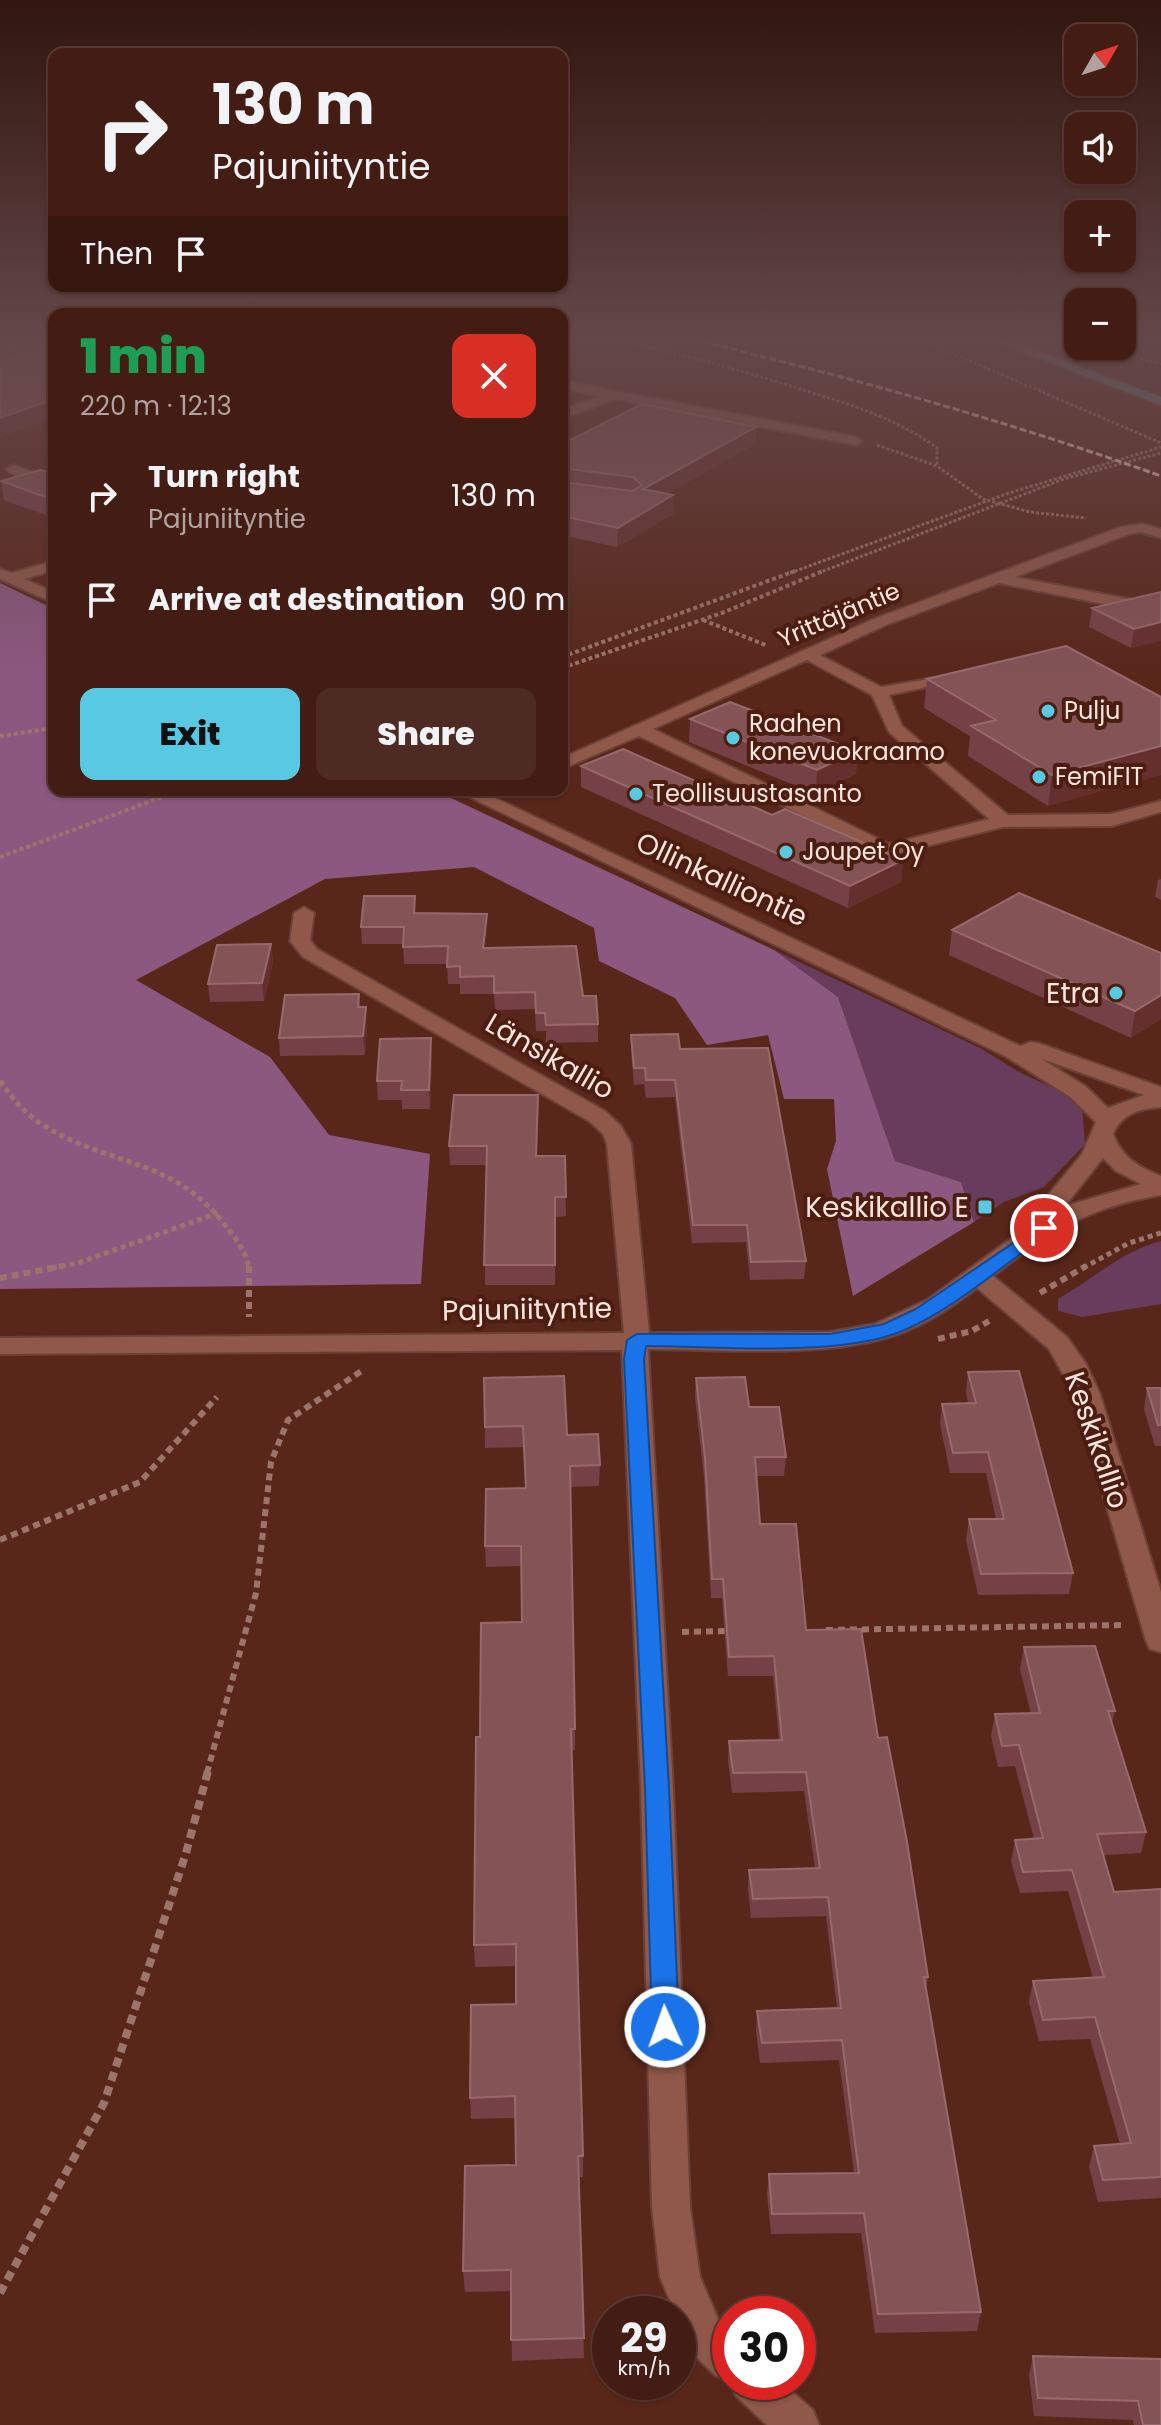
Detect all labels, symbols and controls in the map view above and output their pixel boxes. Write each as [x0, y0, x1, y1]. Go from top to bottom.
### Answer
north arrow [1064, 24, 1136, 96]
map controls [1064, 24, 1136, 360]
text: 130 m [212, 65, 375, 144]
icon: right [80, 80, 184, 184]
button: sound [1064, 112, 1136, 184]
text: Pajuniityntie [212, 141, 431, 192]
button: + [1064, 200, 1136, 272]
text: Then [80, 232, 153, 275]
icon: arrive [169, 232, 213, 276]
button: − [1064, 288, 1136, 360]
text: 1 min [80, 323, 207, 390]
button: close [452, 334, 536, 418]
text: 220 m · 12:13 [80, 388, 232, 424]
text: Turn right [148, 455, 300, 498]
icon: right [80, 474, 124, 518]
text: 130 m [451, 474, 536, 517]
text: Pajuniityntie [148, 501, 306, 537]
street label: Yrittäjäntie [773, 574, 905, 655]
icon: arrive [80, 578, 124, 622]
text: Arrive at destination [148, 578, 465, 621]
text: 90 m [489, 578, 565, 621]
button: Exit [80, 688, 300, 780]
button: Share [316, 688, 536, 780]
place label: Pulju [1064, 694, 1120, 727]
marker: Pulju [1039, 702, 1057, 720]
place label: Raahen konevuokraamo [749, 707, 945, 768]
marker: Raahen konevuokraamo [724, 729, 742, 747]
place label: FemiFIT [1055, 760, 1144, 793]
marker: FemiFIT [1030, 768, 1048, 786]
place label: Teollisuustasanto [652, 777, 862, 810]
marker: Teollisuustasanto [627, 785, 645, 803]
street label: Ollinkalliontie [630, 823, 814, 936]
place label: Joupet Oy [802, 835, 925, 868]
marker: Joupet Oy [777, 843, 795, 861]
place label: Etra [1046, 974, 1100, 1013]
marker: Etra [1107, 984, 1125, 1002]
street label: Länsikallio [478, 1004, 621, 1109]
place label: Keskikallio E [805, 1188, 969, 1227]
pin [1010, 1194, 1078, 1262]
marker: Keskikallio E [976, 1198, 994, 1216]
icon: arrive [1022, 1206, 1066, 1250]
street label: Pajuniityntie [442, 1289, 612, 1330]
street label: Keskikallio [1055, 1367, 1138, 1514]
position arrow [623, 1985, 707, 2069]
speed limit sign: 30 [712, 2296, 816, 2400]
text: 29 [620, 2310, 668, 2366]
text: km/h [617, 2354, 671, 2382]

